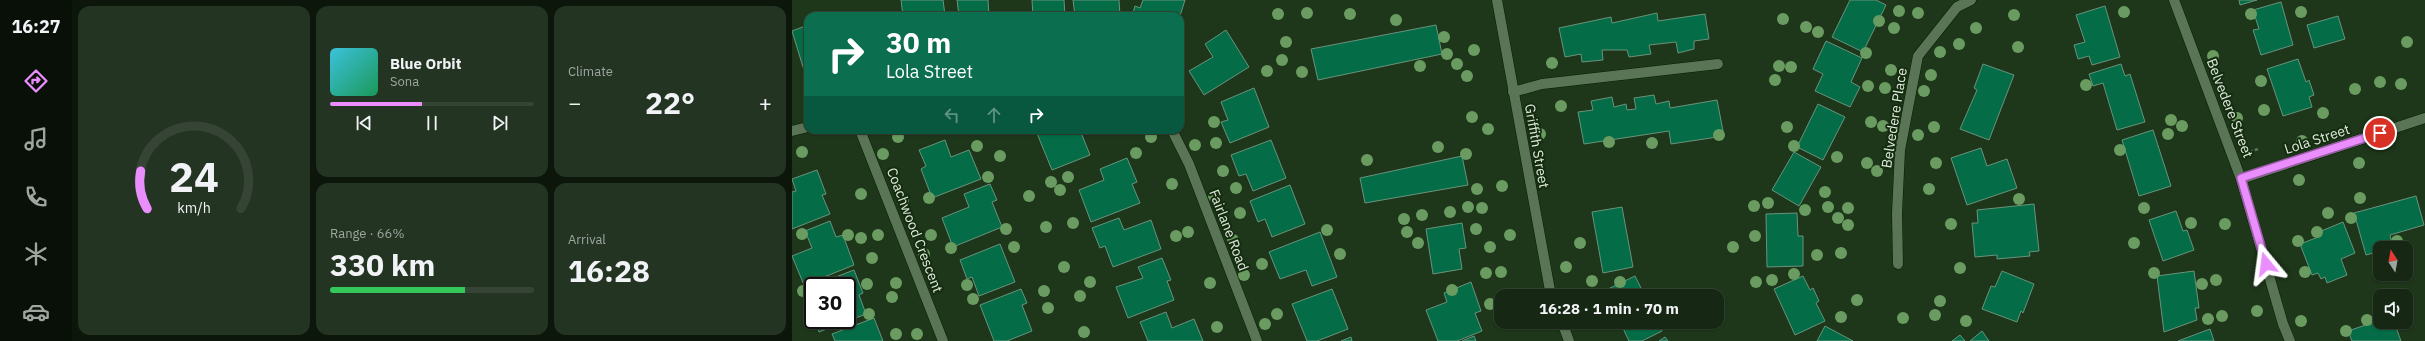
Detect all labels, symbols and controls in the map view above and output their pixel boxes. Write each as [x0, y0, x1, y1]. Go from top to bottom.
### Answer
text: 16:27 [11, 15, 61, 38]
text: 30 m [886, 24, 951, 61]
icon: right [820, 28, 872, 80]
text: Blue Orbit [390, 54, 461, 73]
street label: Belvedere Street [2203, 56, 2257, 160]
text: Lola Street [886, 60, 973, 83]
text: Climate [568, 63, 613, 80]
street label: Belvedere Place [1877, 66, 1911, 169]
icon: directions [22, 67, 50, 95]
text: Sona [390, 73, 419, 90]
text: 22° [645, 83, 695, 122]
text: − [568, 88, 581, 117]
text: + [759, 88, 772, 117]
street label: Griffith Street [1521, 102, 1553, 190]
icon: left [941, 104, 963, 126]
icon: ahead [983, 104, 1005, 126]
icon: right [1025, 104, 1047, 126]
icon: previous [353, 112, 375, 134]
icon: pause [421, 112, 443, 134]
icon: next [489, 112, 511, 134]
pin [2363, 116, 2397, 150]
street label: Lola Street [2282, 120, 2352, 158]
icon: arrive [2369, 122, 2391, 144]
icon: music [22, 125, 50, 153]
text: 24 [169, 148, 219, 202]
street label: Coachwood Crescent [883, 165, 947, 295]
icon: phone [22, 183, 50, 211]
street label: Fairlane Road [1205, 187, 1253, 273]
text: km/h [177, 197, 211, 216]
text: Range · 66% [330, 225, 404, 242]
text: Arrival [568, 231, 606, 248]
icon: climate [22, 240, 50, 268]
north arrow [2373, 241, 2413, 281]
map controls [2373, 241, 2413, 329]
position arrow [2245, 243, 2287, 285]
text: 330 km [330, 245, 435, 284]
text: 16:28 [568, 251, 650, 290]
speed limit sign: 30 [804, 277, 856, 329]
button: sound [2373, 289, 2413, 329]
icon: car [22, 298, 50, 326]
text: 16:28 · 1 min · 70 m [1539, 299, 1679, 318]

